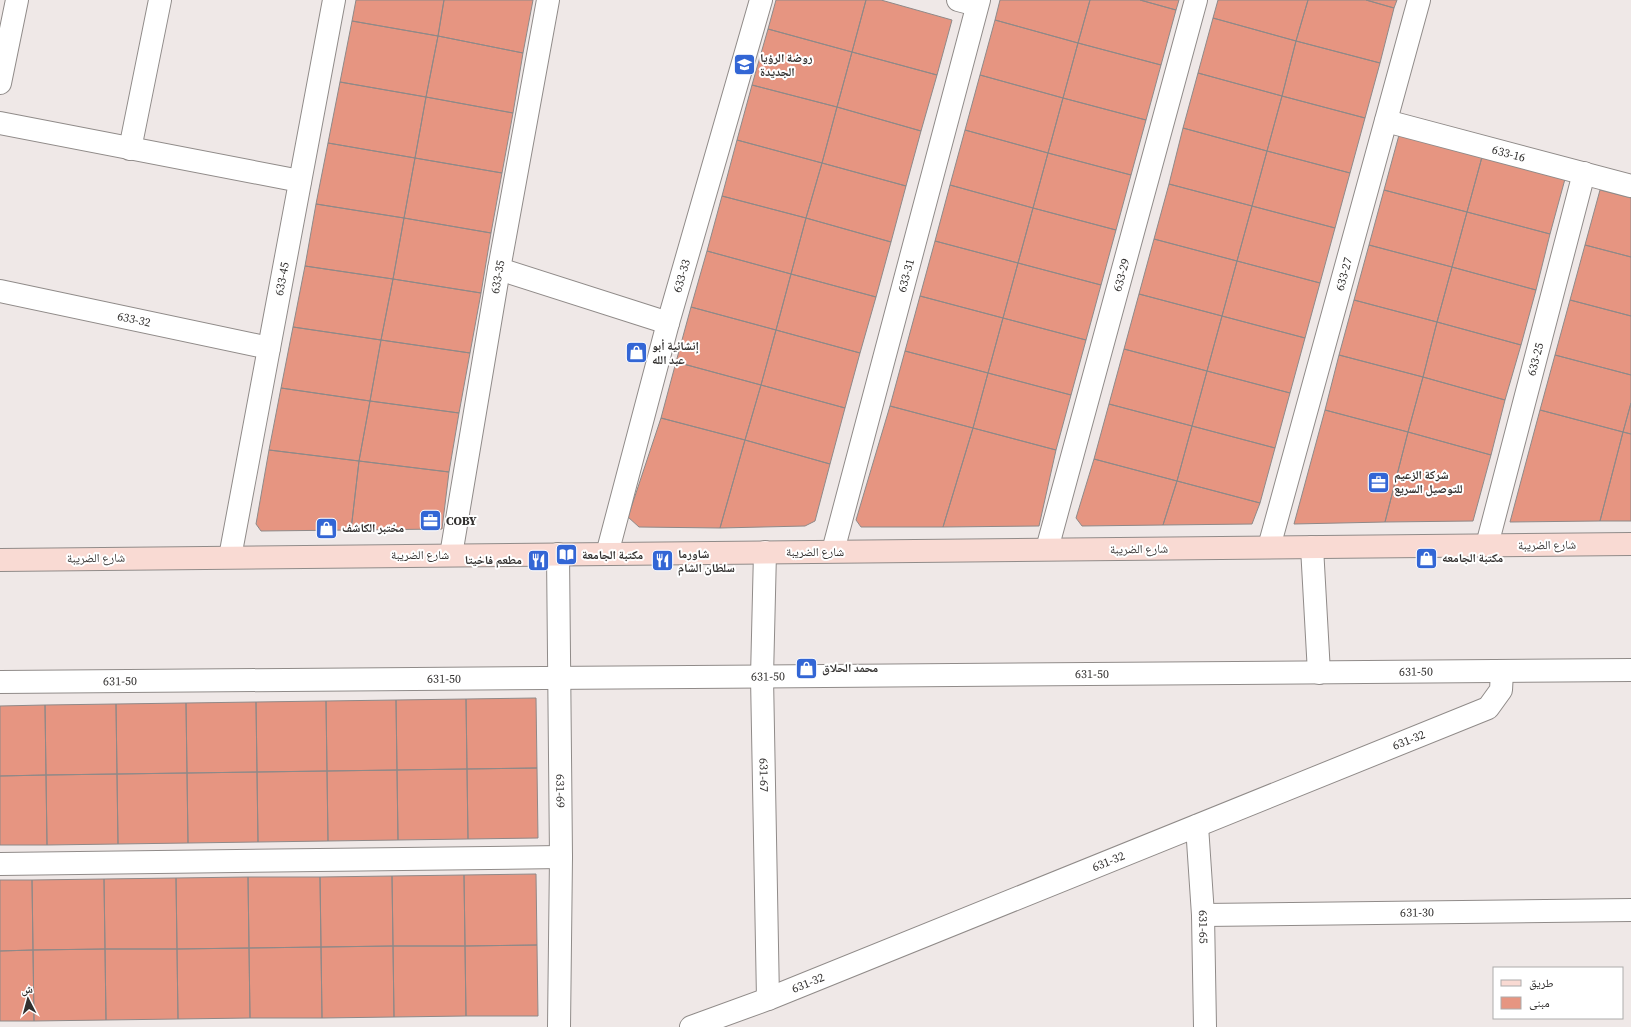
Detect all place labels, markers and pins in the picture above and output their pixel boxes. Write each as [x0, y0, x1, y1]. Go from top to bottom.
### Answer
place label: روضة الرؤيا الجديدة [760, 50, 813, 80]
school or university icon: روضة الرؤيا الجديدة [731, 52, 757, 78]
place label: إنشائية أبو عبد الله [652, 338, 699, 368]
shop icon: إنشائية أبو عبد الله [624, 340, 650, 366]
place label: شركة الزعيم للتوصيل السريع [1394, 467, 1463, 497]
office icon: شركة الزعيم للتوصيل السريع [1365, 469, 1391, 495]
office icon: COBY [417, 508, 443, 534]
place label: COBY [446, 513, 477, 529]
shop icon: مختبر الكاشف [314, 515, 340, 541]
place label: مختبر الكاشف [342, 520, 404, 536]
library icon: مكتبة الجامعة [553, 542, 579, 568]
shop icon: مكتبة الجامعه [1414, 545, 1440, 571]
place label: شاورما سلطان الشام [678, 546, 735, 576]
restaurant icon: مطعم فاخيتا [525, 547, 551, 573]
place label: مكتبة الجامعة [582, 547, 644, 563]
restaurant icon: شاورما سلطان الشام [650, 548, 676, 574]
place label: مكتبة الجامعه [1442, 550, 1504, 566]
place label: مطعم فاخيتا [465, 552, 522, 568]
shop icon: محمد الحلاق [793, 655, 819, 681]
place label: محمد الحلاق [822, 660, 879, 676]

